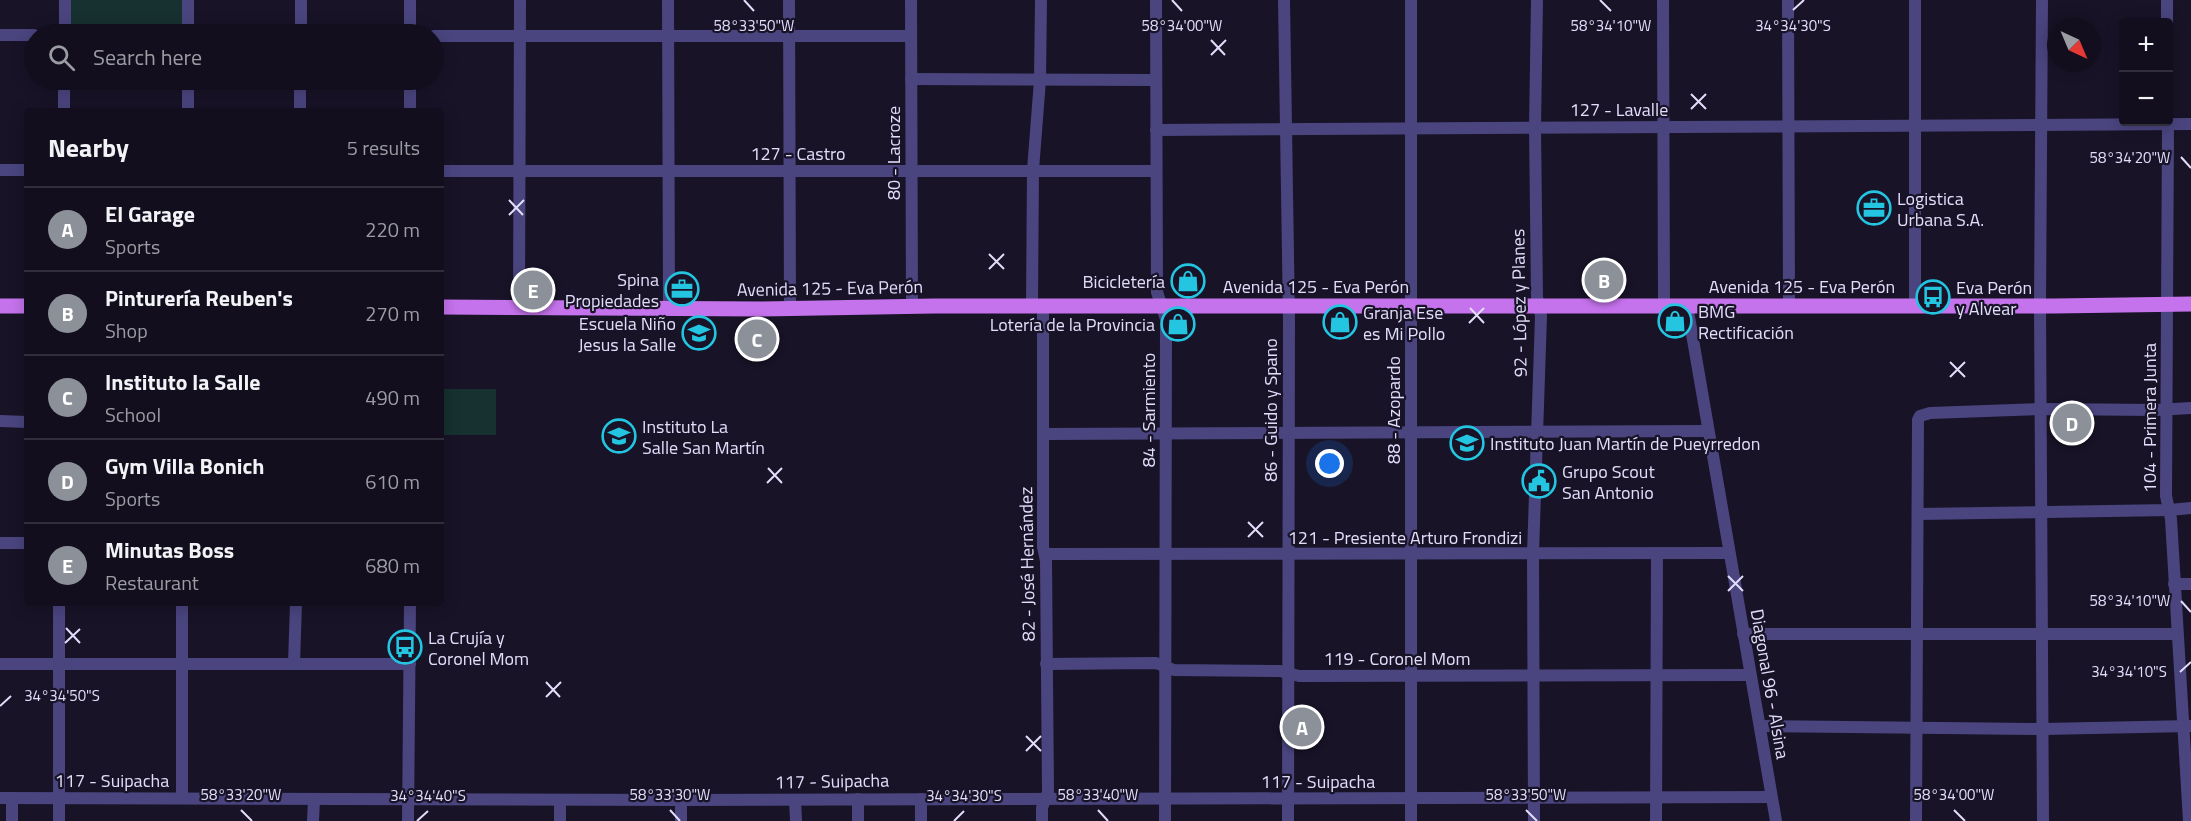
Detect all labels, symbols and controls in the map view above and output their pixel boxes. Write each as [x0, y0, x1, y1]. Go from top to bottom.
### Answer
text: 58°33'50"W [714, 14, 794, 37]
text: 58°34'00"W [1142, 14, 1222, 37]
text: 58°34'10"W [1571, 14, 1651, 37]
text: 34°34'30"S [1755, 14, 1831, 37]
north arrow [2047, 18, 2101, 72]
map controls [2119, 18, 2173, 126]
button: + [2119, 18, 2173, 72]
search box [24, 24, 444, 90]
text: Search here [93, 40, 202, 74]
icon: search [45, 41, 78, 74]
button: − [2119, 72, 2173, 126]
street label: 127 - Lavalle [1570, 96, 1668, 123]
street label: 80 - Lacroze [880, 106, 907, 200]
text: Nearby [48, 128, 129, 167]
text: 5 results [347, 132, 420, 163]
street label: 127 - Castro [750, 140, 846, 167]
text: 58°34'20"W [2090, 146, 2170, 169]
place label: Logistica Urbana S.A. [1897, 185, 1984, 233]
office icon: Logistica Urbana S.A. [1856, 190, 1892, 226]
text: El Garage [105, 197, 195, 231]
text: A [61, 214, 74, 245]
text: 220 m [365, 214, 420, 245]
street label: 92 - López y Planes [1504, 229, 1534, 377]
text: Sports [105, 231, 160, 262]
pin: B [1584, 258, 1624, 302]
shop icon: Bicicletería [1170, 263, 1206, 299]
place label: Spina Propiedades [565, 266, 659, 314]
pin: E [514, 268, 552, 312]
place label: Bicicletería [1083, 268, 1165, 295]
office icon: Spina Propiedades [664, 271, 700, 307]
street label: Avenida 125 - Eva Perón [737, 273, 923, 303]
street label: Avenida 125 - Eva Perón [1223, 273, 1409, 300]
street label: Avenida 125 - Eva Perón [1709, 273, 1895, 300]
place label: Eva Perón y Alvear [1956, 274, 2032, 322]
bus stop icon: Eva Perón y Alvear [1915, 279, 1951, 315]
text: Pinturería Reuben's [105, 281, 293, 315]
text: B [61, 298, 74, 329]
text: 270 m [365, 298, 420, 329]
place label: BMG Rectificación [1698, 298, 1794, 346]
place label: Granja Ese es Mi Pollo [1363, 299, 1445, 347]
shop icon: BMG Rectificación [1657, 303, 1693, 339]
shop icon: Granja Ese es Mi Pollo [1322, 304, 1358, 340]
shop icon: Lotería de la Provincia [1160, 306, 1196, 342]
place label: Escuela Niño Jesus la Salle [578, 310, 676, 358]
place label: Lotería de la Provincia [990, 311, 1155, 338]
text: Shop [105, 315, 148, 346]
school or university icon: Escuela Niño Jesus la Salle [681, 315, 717, 351]
pin: C [738, 316, 777, 362]
street label: 86 - Guido y Spano [1257, 338, 1284, 482]
street label: 104 - Primera Junta [2136, 343, 2163, 493]
street label: 84 - Sarmiento [1135, 353, 1162, 467]
street label: 88 - Azopardo [1380, 356, 1407, 464]
text: Instituto la Salle [105, 365, 261, 399]
text: C [62, 382, 73, 413]
text: 490 m [365, 382, 420, 413]
text: School [105, 399, 161, 430]
pin: D [2052, 400, 2092, 446]
place label: Instituto La Salle San Martín [642, 413, 765, 461]
school or university icon: Instituto La Salle San Martín [601, 418, 637, 454]
school or university icon: Instituto Juan Martín de Pueyrredon [1449, 425, 1485, 461]
place label: Instituto Juan Martín de Pueyrredon [1490, 430, 1761, 457]
text: Gym Villa Bonich [105, 449, 264, 483]
your location [1315, 449, 1344, 478]
place label: Grupo Scout San Antonio [1562, 458, 1655, 506]
public building icon: Grupo Scout San Antonio [1521, 463, 1557, 499]
text: D [61, 466, 74, 497]
text: 610 m [365, 466, 420, 497]
text: Sports [105, 483, 160, 514]
street label: 82 - José Hernández [1012, 487, 1042, 641]
street label: 121 - Presiente Arturo Frondizi [1288, 524, 1522, 551]
text: Minutas Boss [105, 533, 234, 567]
text: E [62, 550, 73, 581]
text: 680 m [365, 550, 420, 581]
text: Restaurant [105, 567, 199, 598]
text: 58°34'10"W [2090, 589, 2170, 612]
street label: Diagonal 96 - Alsina [1744, 607, 1796, 761]
place label: La Crujía y Coronel Mom [428, 624, 529, 672]
bus stop icon: La Crujía y Coronel Mom [387, 629, 423, 665]
street label: 119 - Coronel Mom [1323, 645, 1471, 672]
text: 34°34'10"S [2091, 660, 2167, 683]
text: 34°34'50"S [24, 684, 100, 707]
pin: A [1282, 704, 1322, 750]
street label: 117 - Suipacha [55, 767, 169, 794]
street label: 117 - Suipacha [775, 767, 889, 795]
street label: 117 - Suipacha [1261, 768, 1375, 795]
text: 58°33'20"W [201, 783, 281, 806]
text: 58°33'30"W [630, 783, 710, 806]
text: 58°33'40"W [1058, 783, 1138, 806]
text: 58°33'50"W [1486, 783, 1566, 806]
text: 58°34'00"W [1914, 783, 1994, 806]
text: 34°34'40"S [390, 784, 466, 807]
text: 34°34'30"S [926, 784, 1002, 807]

